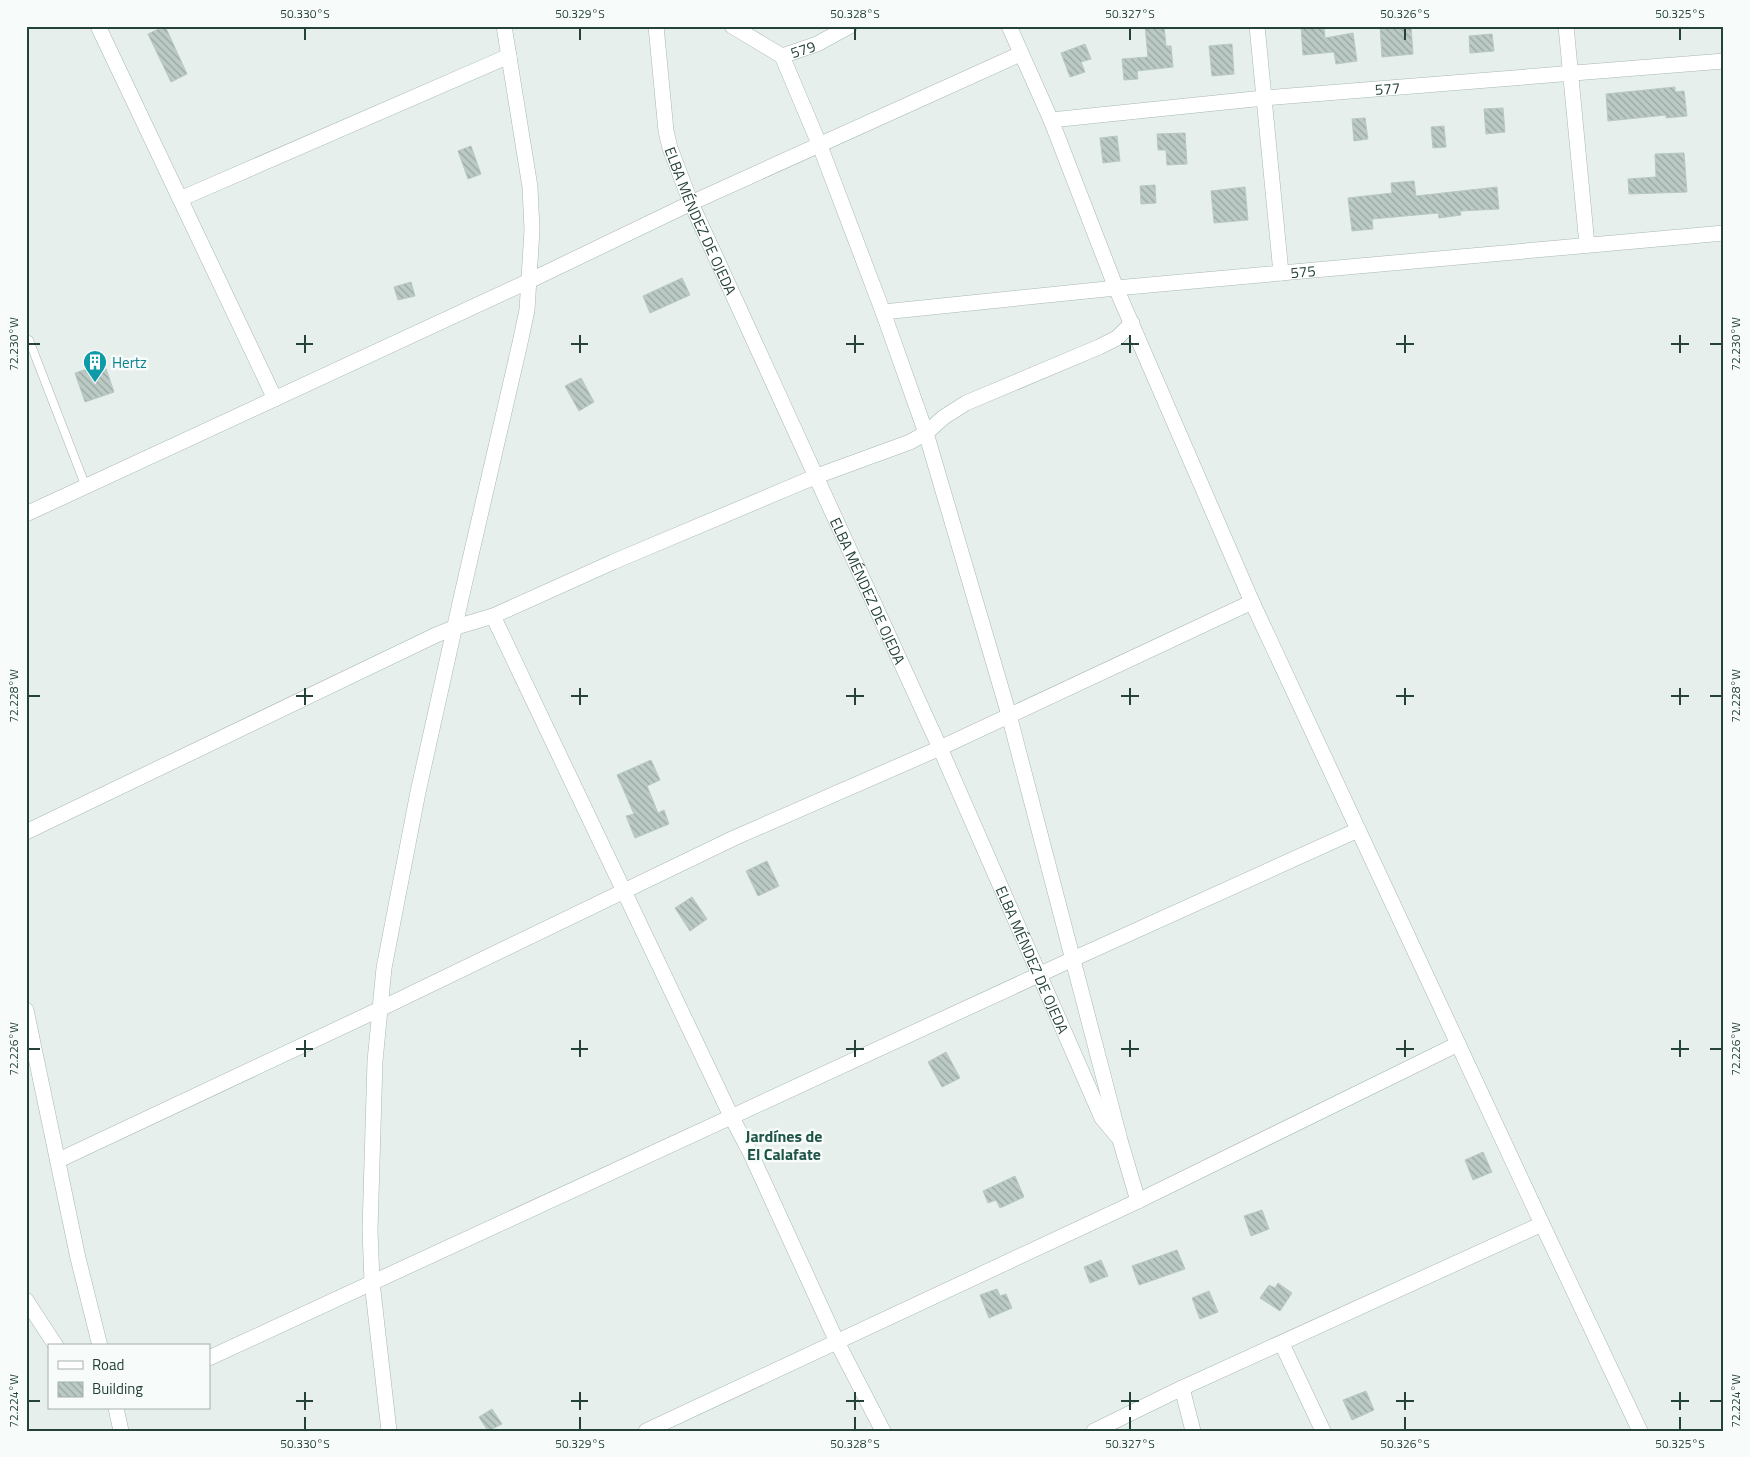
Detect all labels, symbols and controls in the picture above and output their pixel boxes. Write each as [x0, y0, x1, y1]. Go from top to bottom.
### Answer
text: 50.330°S [280, 4, 330, 23]
text: 50.329°S [555, 4, 605, 23]
text: 50.328°S [830, 4, 880, 23]
text: 50.327°S [1105, 4, 1155, 23]
text: 50.326°S [1380, 4, 1430, 23]
text: 50.325°S [1655, 4, 1705, 23]
street label: 579 [787, 34, 818, 64]
street label: 577 [1374, 76, 1401, 101]
street label: ELBA MÉNDEZ DE OJEDA [659, 143, 743, 299]
street label: 575 [1289, 258, 1317, 284]
text: 72.230°W [4, 317, 23, 371]
text: 72.230°W [1726, 317, 1745, 371]
building icon: Hertz [82, 349, 108, 383]
place label: Hertz [112, 351, 147, 374]
street label: ELBA MÉNDEZ DE OJEDA [825, 513, 912, 668]
text: 72.228°W [4, 669, 23, 723]
text: 72.228°W [1726, 669, 1745, 723]
street label: ELBA MÉNDEZ DE OJEDA [990, 882, 1075, 1037]
text: 72.226°W [4, 1022, 23, 1076]
text: 72.226°W [1726, 1022, 1745, 1076]
district label: Jardínes de El Calafate [746, 1124, 822, 1166]
legend [48, 1344, 210, 1410]
text: Road [92, 1353, 124, 1376]
text: 72.224°W [4, 1374, 23, 1428]
text: 72.224°W [1726, 1374, 1745, 1428]
text: Building [92, 1377, 143, 1400]
text: 50.330°S [280, 1434, 330, 1453]
text: 50.329°S [555, 1434, 605, 1453]
text: 50.328°S [830, 1434, 880, 1453]
text: 50.327°S [1105, 1434, 1155, 1453]
text: 50.326°S [1380, 1434, 1430, 1453]
text: 50.325°S [1655, 1434, 1705, 1453]

